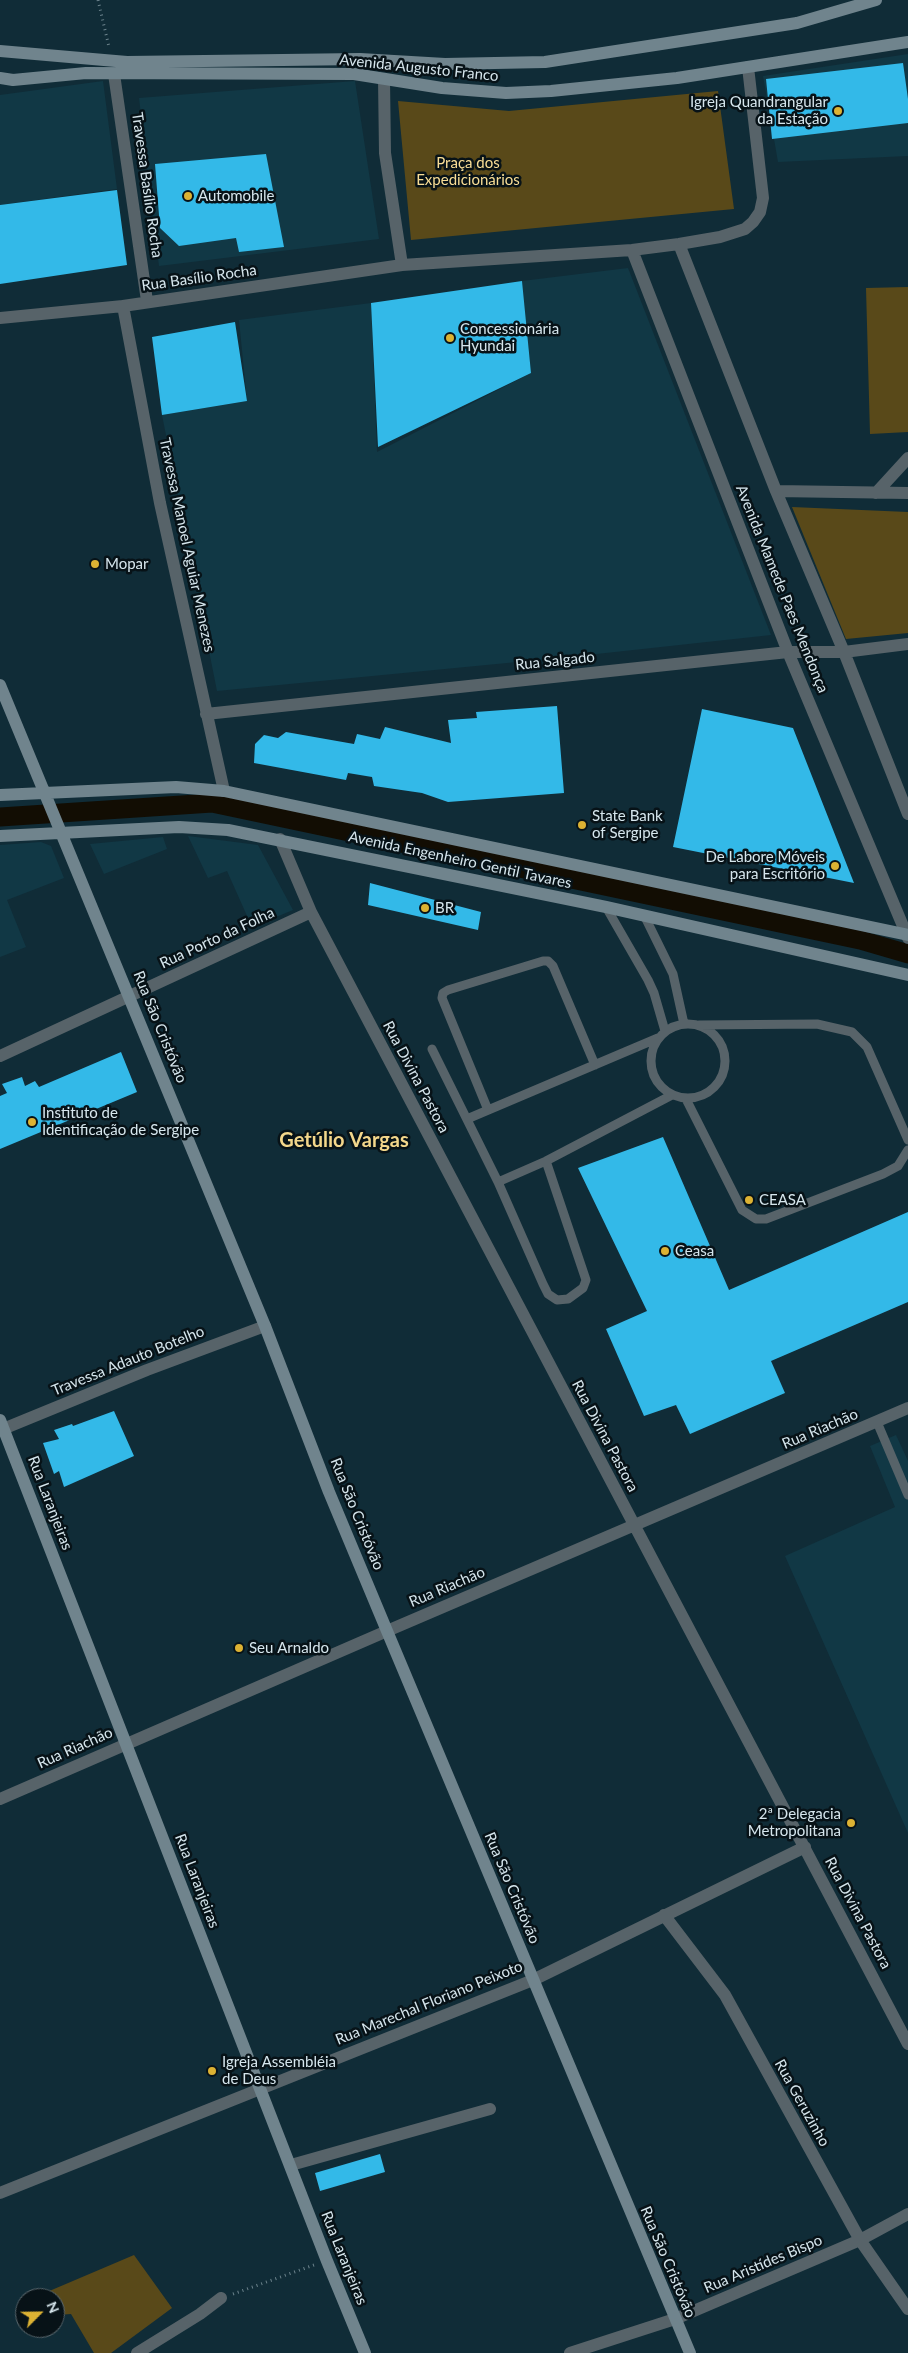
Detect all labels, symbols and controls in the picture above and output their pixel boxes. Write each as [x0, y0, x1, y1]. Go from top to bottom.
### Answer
street label: Avenida Augusto Franco [339, 51, 499, 85]
place label: Igreja Quandrangular da Estação [690, 93, 828, 128]
marker: Igreja Quandrangular da Estação [832, 105, 844, 117]
street label: Travessa Basílio Rocha [128, 111, 166, 259]
park label: Praça dos Expedicionários [416, 154, 520, 189]
place label: Automobile [198, 187, 274, 205]
marker: Automobile [182, 190, 194, 202]
street label: Rua Basílio Rocha [140, 261, 258, 295]
place label: Concessionária Hyundai [460, 320, 559, 355]
marker: Concessionária Hyundai [444, 332, 456, 344]
street label: Travessa Manoel Aguiar Menezes [155, 436, 219, 654]
street label: Avenida Mamede Paes Mendonça [732, 482, 832, 696]
place label: Mopar [105, 555, 149, 573]
marker: Mopar [89, 558, 101, 570]
street label: Rua Salgado [514, 648, 596, 674]
place label: State Bank of Sergipe [592, 807, 663, 842]
marker: State Bank of Sergipe [576, 819, 588, 831]
street label: Avenida Engenheiro Gentil Tavares [347, 828, 573, 892]
place label: De Labore Móveis para Escritório [705, 848, 825, 883]
marker: De Labore Móveis para Escritório [829, 860, 841, 872]
place label: BR [435, 899, 454, 917]
marker: BR [419, 902, 431, 914]
street label: Rua Porto da Folha [157, 904, 277, 972]
street label: Rua São Cristóvão [129, 968, 191, 1086]
street label: Rua Divina Pastora [379, 1018, 453, 1136]
place label: Instituto de Identificação de Sergipe [42, 1104, 199, 1139]
marker: Instituto de Identificação de Sergipe [26, 1116, 38, 1128]
district label: Getúlio Vargas [279, 1129, 409, 1153]
place label: CEASA [759, 1191, 806, 1209]
marker: CEASA [743, 1194, 755, 1206]
place label: Ceasa [675, 1242, 714, 1260]
marker: Ceasa [659, 1245, 671, 1257]
street label: Travessa Adauto Botelho [49, 1322, 207, 1400]
street label: Rua Divina Pastora [568, 1377, 642, 1495]
street label: Rua Riachão [779, 1405, 861, 1453]
street label: Rua Laranjeiras [24, 1453, 76, 1553]
street label: Rua São Cristóvão [326, 1455, 388, 1573]
street label: Rua Riachão [406, 1563, 488, 1611]
place label: Seu Arnaldo [249, 1639, 329, 1657]
marker: Seu Arnaldo [233, 1642, 245, 1654]
street label: Rua Riachão [35, 1723, 115, 1773]
place label: 2ª Delegacia Metropolitana [748, 1805, 841, 1840]
marker: 2ª Delegacia Metropolitana [845, 1817, 857, 1829]
street label: Rua São Cristóvão [480, 1830, 544, 1946]
street label: Rua Laranjeiras [171, 1831, 223, 1931]
street label: Rua Divina Pastora [821, 1854, 895, 1972]
street label: Rua Marechal Floriano Peixoto [333, 1957, 525, 2049]
place label: Igreja Assembléia de Deus [222, 2053, 336, 2088]
street label: Rua Geruzinho [771, 2056, 833, 2150]
marker: Igreja Assembléia de Deus [206, 2065, 218, 2077]
street label: Rua São Cristóvão [636, 2204, 700, 2320]
street label: Rua Laranjeiras [317, 2209, 371, 2307]
street label: Rua Aristídes Bispo [701, 2231, 825, 2297]
north arrow [15, 2288, 65, 2338]
text: N [43, 2299, 63, 2316]

